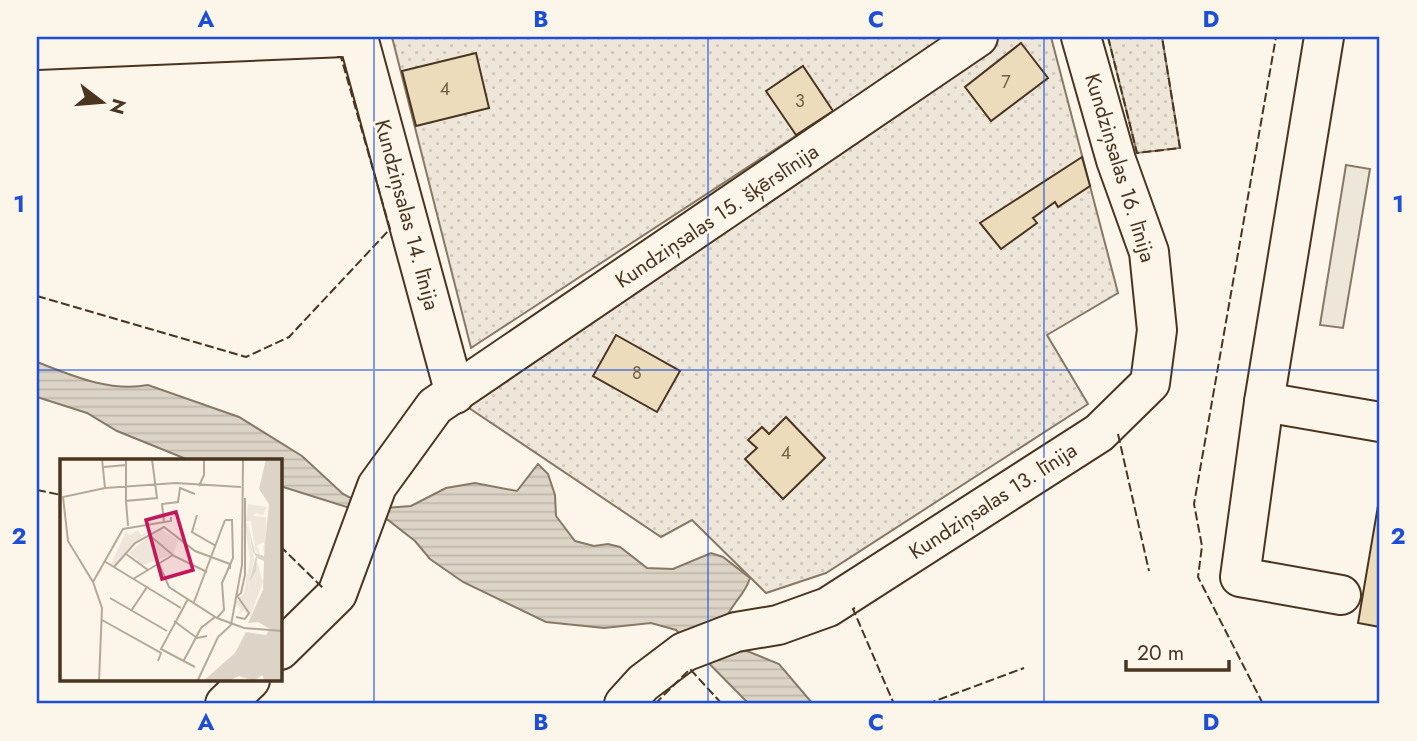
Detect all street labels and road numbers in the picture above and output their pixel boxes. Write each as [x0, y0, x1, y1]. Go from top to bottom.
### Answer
street label: Kundziņsalas 16. līnija [1077, 70, 1163, 266]
street label: Kundziņsalas 14. līnija [367, 116, 447, 314]
street label: Kundziņsalas 15. šķērslīnija [609, 137, 825, 295]
street label: Kundziņsalas 13. līnija [903, 435, 1083, 567]

